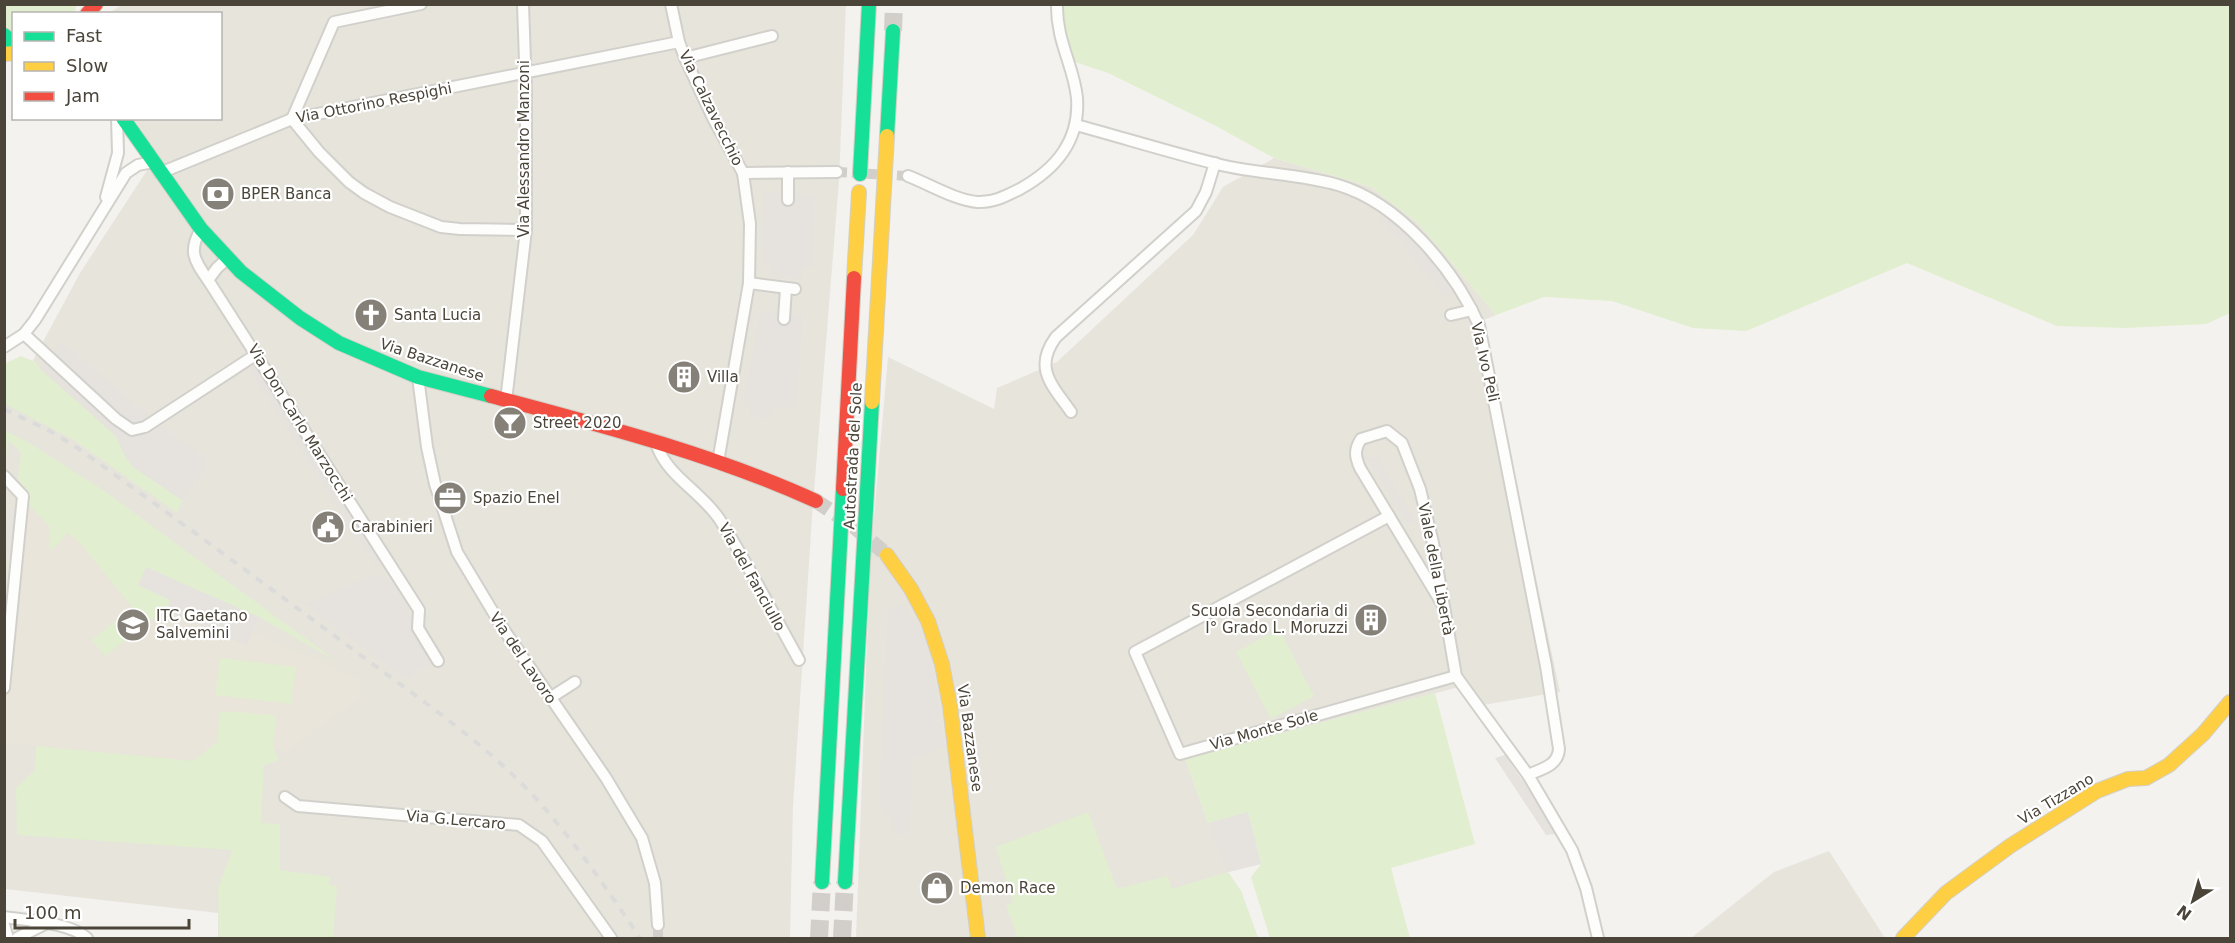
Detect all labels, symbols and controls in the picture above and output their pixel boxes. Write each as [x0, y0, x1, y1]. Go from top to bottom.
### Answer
legend [12, 12, 222, 120]
text: Fast [66, 25, 102, 46]
street label: Via Calzavecchio [675, 47, 747, 169]
text: Slow [66, 55, 108, 76]
street label: Via Alessandro Manzoni [515, 60, 533, 238]
street label: Via Ottorino Respighi [295, 79, 453, 127]
text: Jam [65, 85, 100, 106]
bank icon: BPER Banca [200, 176, 236, 212]
place label: BPER Banca [241, 185, 331, 203]
church icon: Santa Lucia [353, 297, 389, 333]
place label: Santa Lucia [394, 306, 481, 324]
street label: Via Ivo Peli [1467, 320, 1503, 404]
street label: Via Bazzanese [378, 335, 486, 385]
street label: Via Don Carlo Marzocchi [244, 341, 356, 505]
building icon: Villa [666, 359, 702, 395]
place label: Villa [707, 368, 739, 386]
street label: Autostrada del Sole [840, 382, 866, 530]
bar icon: Street 2020 [492, 405, 528, 441]
place label: Street 2020 [533, 414, 622, 432]
office icon: Spazio Enel [432, 480, 468, 516]
place label: Spazio Enel [473, 489, 560, 507]
street label: Viale della Libertà [1414, 501, 1458, 637]
public building icon: Carabinieri [310, 509, 346, 545]
place label: Carabinieri [351, 518, 433, 536]
street label: Via del Fanciullo [715, 520, 789, 634]
place label: Scuola Secondaria di I° Grado L. Moruzzi [1191, 602, 1348, 637]
building icon: Scuola Secondaria di I° Grado L. Moruzzi [1353, 602, 1389, 638]
school or university icon: ITC Gaetano Salvemini [115, 607, 151, 643]
place label: ITC Gaetano Salvemini [156, 607, 248, 642]
street label: Via del Lavoro [486, 609, 560, 707]
street label: Via Bazzanese [954, 683, 986, 793]
street label: Via Monte Sole [1208, 706, 1320, 754]
street label: Via Tizzano [2015, 770, 2097, 828]
street label: Via G.Lercaro [405, 807, 507, 833]
shop icon: Demon Race [919, 870, 955, 906]
north arrow [2163, 871, 2223, 931]
place label: Demon Race [960, 879, 1056, 897]
scale bar [15, 892, 189, 930]
text: N [2173, 901, 2195, 924]
text: 100 m [24, 902, 82, 923]

